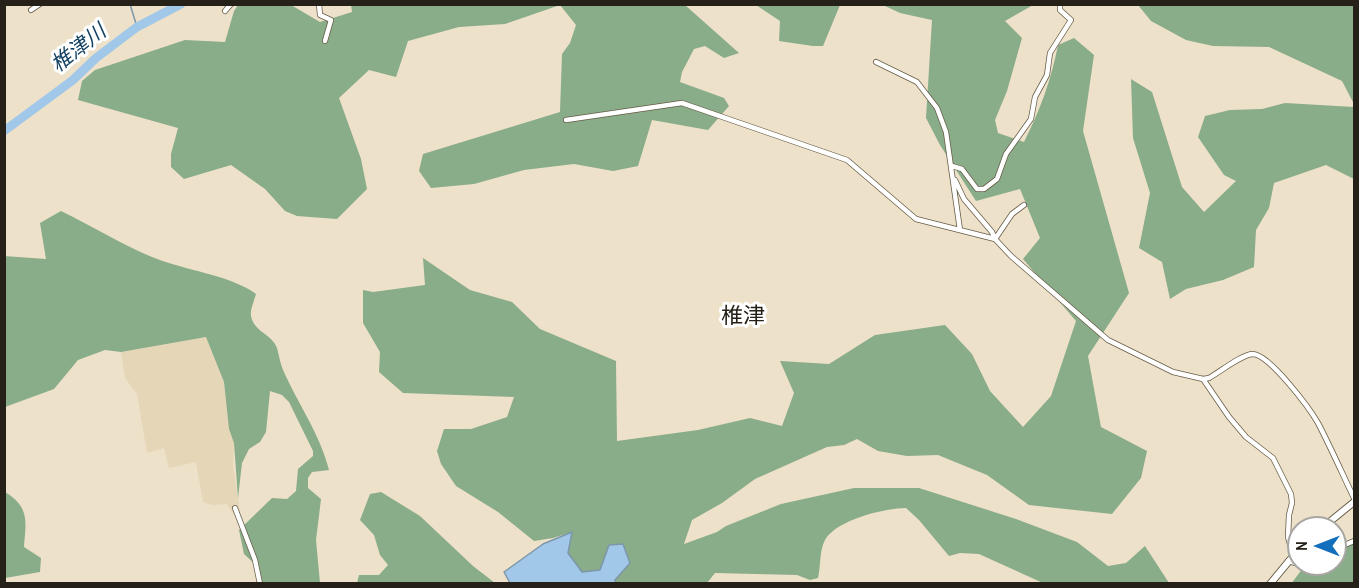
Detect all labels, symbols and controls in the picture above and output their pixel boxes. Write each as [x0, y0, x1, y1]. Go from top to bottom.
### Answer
water label: 椎津川 [46, 20, 112, 78]
district label: 椎津 [721, 304, 765, 330]
north arrow [1287, 516, 1347, 576]
text: N [1290, 541, 1312, 551]

